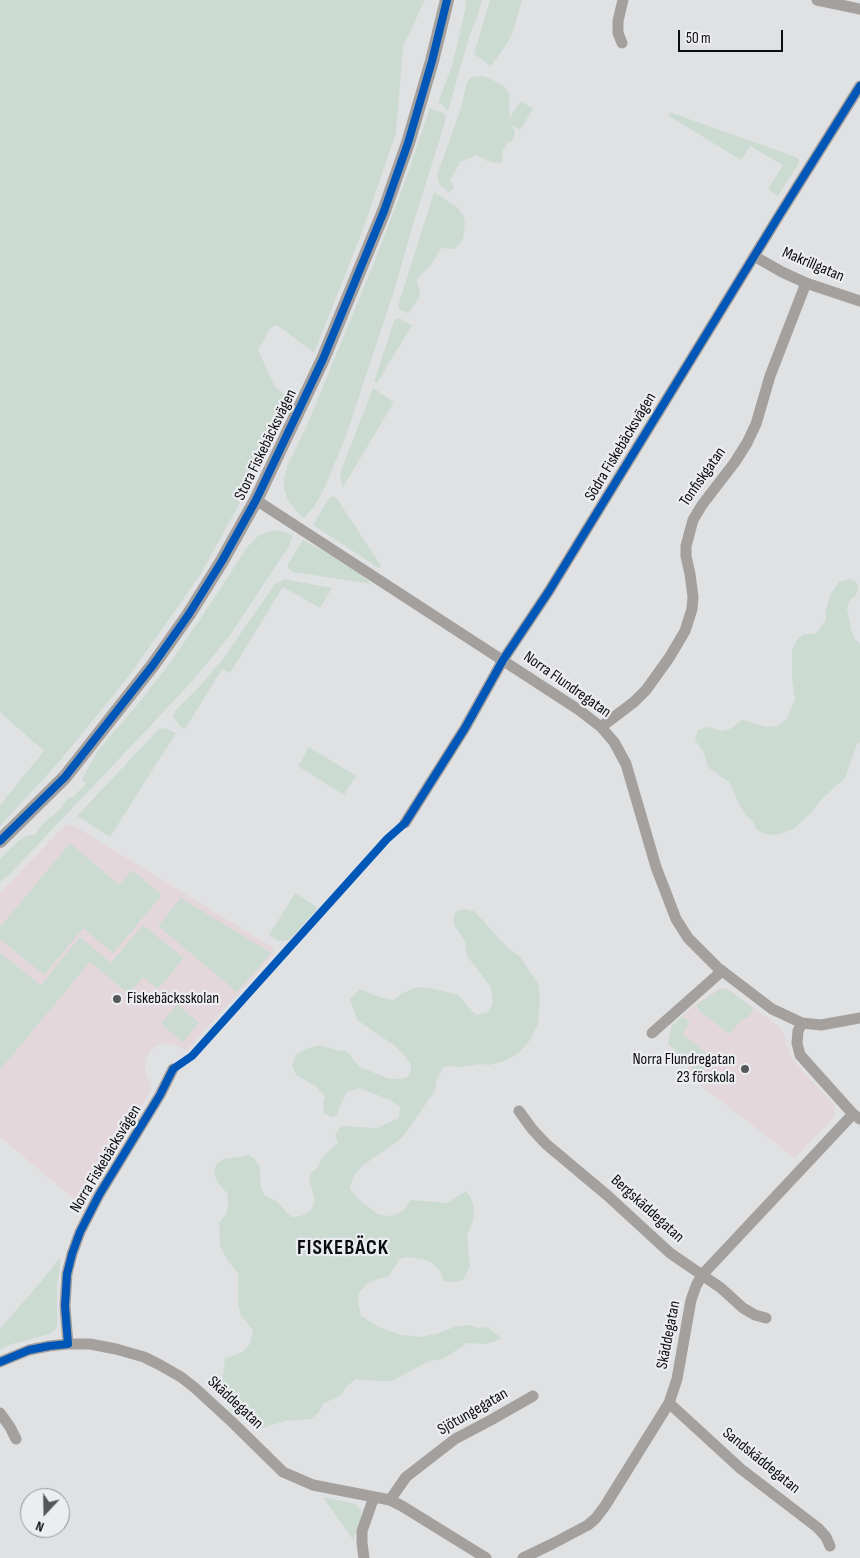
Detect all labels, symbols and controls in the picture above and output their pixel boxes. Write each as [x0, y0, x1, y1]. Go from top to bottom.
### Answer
scale bar [680, 20, 785, 52]
text: 50 m [686, 29, 711, 48]
street label: Makrillgatan [779, 243, 847, 287]
street label: Stora Fiskebäcksvägen [231, 386, 301, 504]
street label: Södra Fiskebäcksvägen [581, 389, 661, 505]
street label: Tonfiskgatan [676, 444, 730, 510]
street label: Norra Flundregatan [519, 648, 615, 722]
place label: Fiskebäcksskolan [127, 989, 219, 1009]
marker: Fiskebäcksskolan [111, 993, 123, 1005]
place label: Norra Flundregatan 23 förskola [632, 1050, 735, 1088]
marker: Norra Flundregatan 23 förskola [739, 1063, 751, 1075]
street label: Norra Fiskebäcksvägen [66, 1102, 146, 1216]
street label: Bergskäddegatan [606, 1171, 688, 1247]
district label: FISKEBÄCK [296, 1236, 390, 1262]
street label: Skäddegatan [653, 1299, 685, 1371]
street label: Skäddegatan [203, 1372, 267, 1434]
street label: Sjötungegatan [435, 1384, 511, 1440]
street label: Sandskäddegatan [718, 1424, 804, 1498]
north arrow [20, 1488, 70, 1538]
text: N [33, 1517, 46, 1536]

